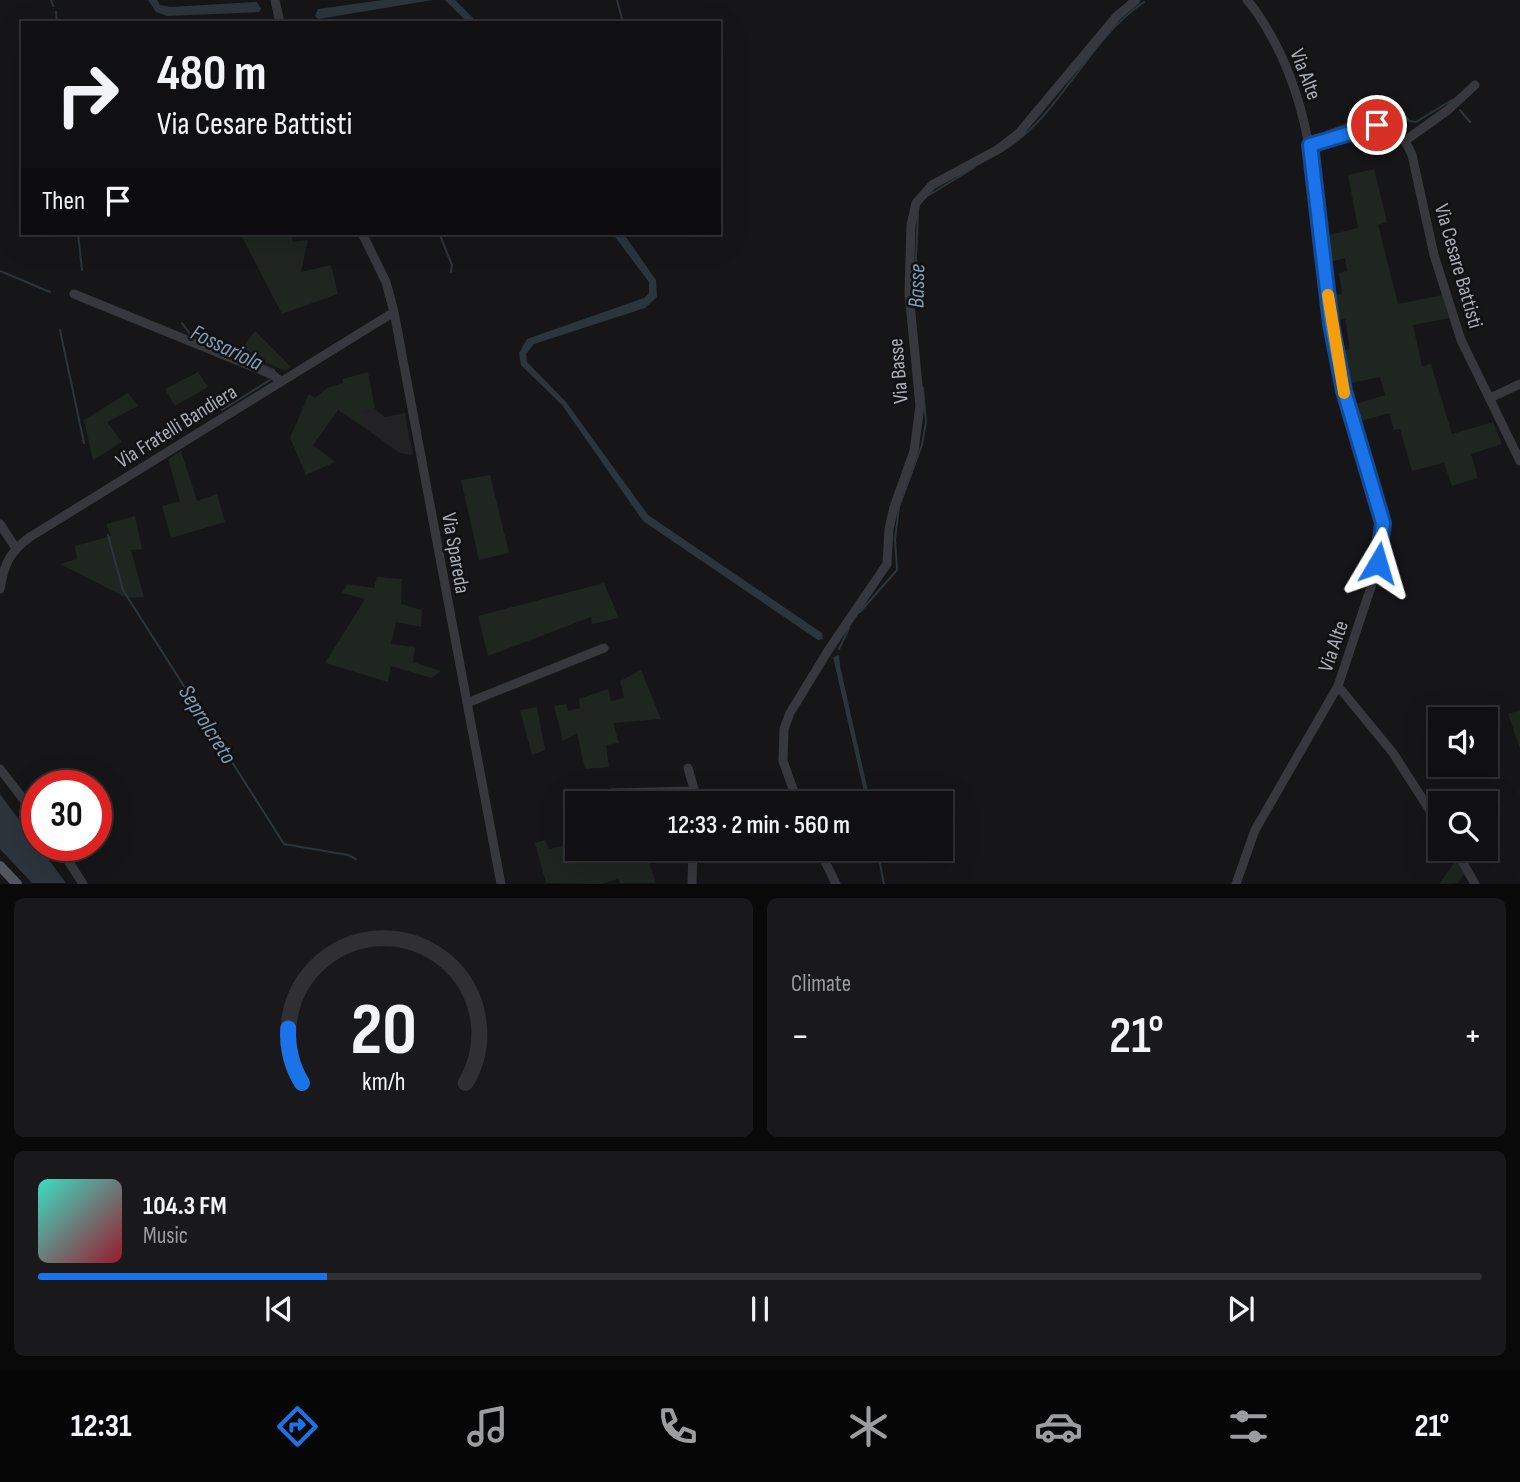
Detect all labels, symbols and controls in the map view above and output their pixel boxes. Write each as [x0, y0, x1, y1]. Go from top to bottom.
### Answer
text: 480 m [157, 45, 266, 104]
street label: Via Alte [1284, 45, 1327, 103]
icon: right [42, 49, 133, 140]
pin [1347, 95, 1407, 155]
text: Via Cesare Battisti [157, 105, 352, 144]
icon: arrive [1358, 106, 1396, 144]
icon: arrive [99, 182, 137, 220]
text: Then [42, 186, 85, 217]
street label: Via Cesare Battisti [1429, 201, 1488, 331]
water label: Basse [903, 264, 931, 308]
water label: Fossariola [186, 319, 268, 378]
street label: Via Basse [883, 337, 914, 405]
street label: Via Fratelli Bandiera [111, 379, 241, 474]
street label: Via Spareda [436, 511, 475, 595]
position arrow [1341, 526, 1415, 600]
street label: Via Alte [1313, 617, 1354, 675]
water label: Seprolcreto [172, 680, 243, 770]
map controls [1428, 707, 1498, 861]
button: sound [1428, 707, 1498, 777]
speed limit sign: 30 [21, 770, 112, 861]
button: search [1428, 791, 1498, 861]
text: 12:33 · 2 min · 560 m [668, 810, 850, 841]
text: Climate [791, 970, 851, 998]
text: 20 [350, 988, 417, 1076]
text: 21° [1109, 1005, 1164, 1068]
text: − [791, 1014, 810, 1059]
text: + [1463, 1014, 1482, 1059]
text: km/h [362, 1067, 405, 1098]
text: 104.3 FM [143, 1191, 227, 1222]
text: Music [143, 1222, 188, 1250]
icon: previous [260, 1290, 298, 1328]
icon: pause [741, 1290, 779, 1328]
icon: next [1222, 1290, 1260, 1328]
icon: directions [273, 1402, 322, 1451]
icon: music [463, 1402, 512, 1451]
icon: phone [653, 1402, 702, 1451]
icon: climate [844, 1402, 893, 1451]
icon: car [1034, 1402, 1083, 1451]
icon: filters [1224, 1402, 1273, 1451]
text: 12:31 [71, 1407, 132, 1446]
text: 21° [1415, 1407, 1449, 1446]

